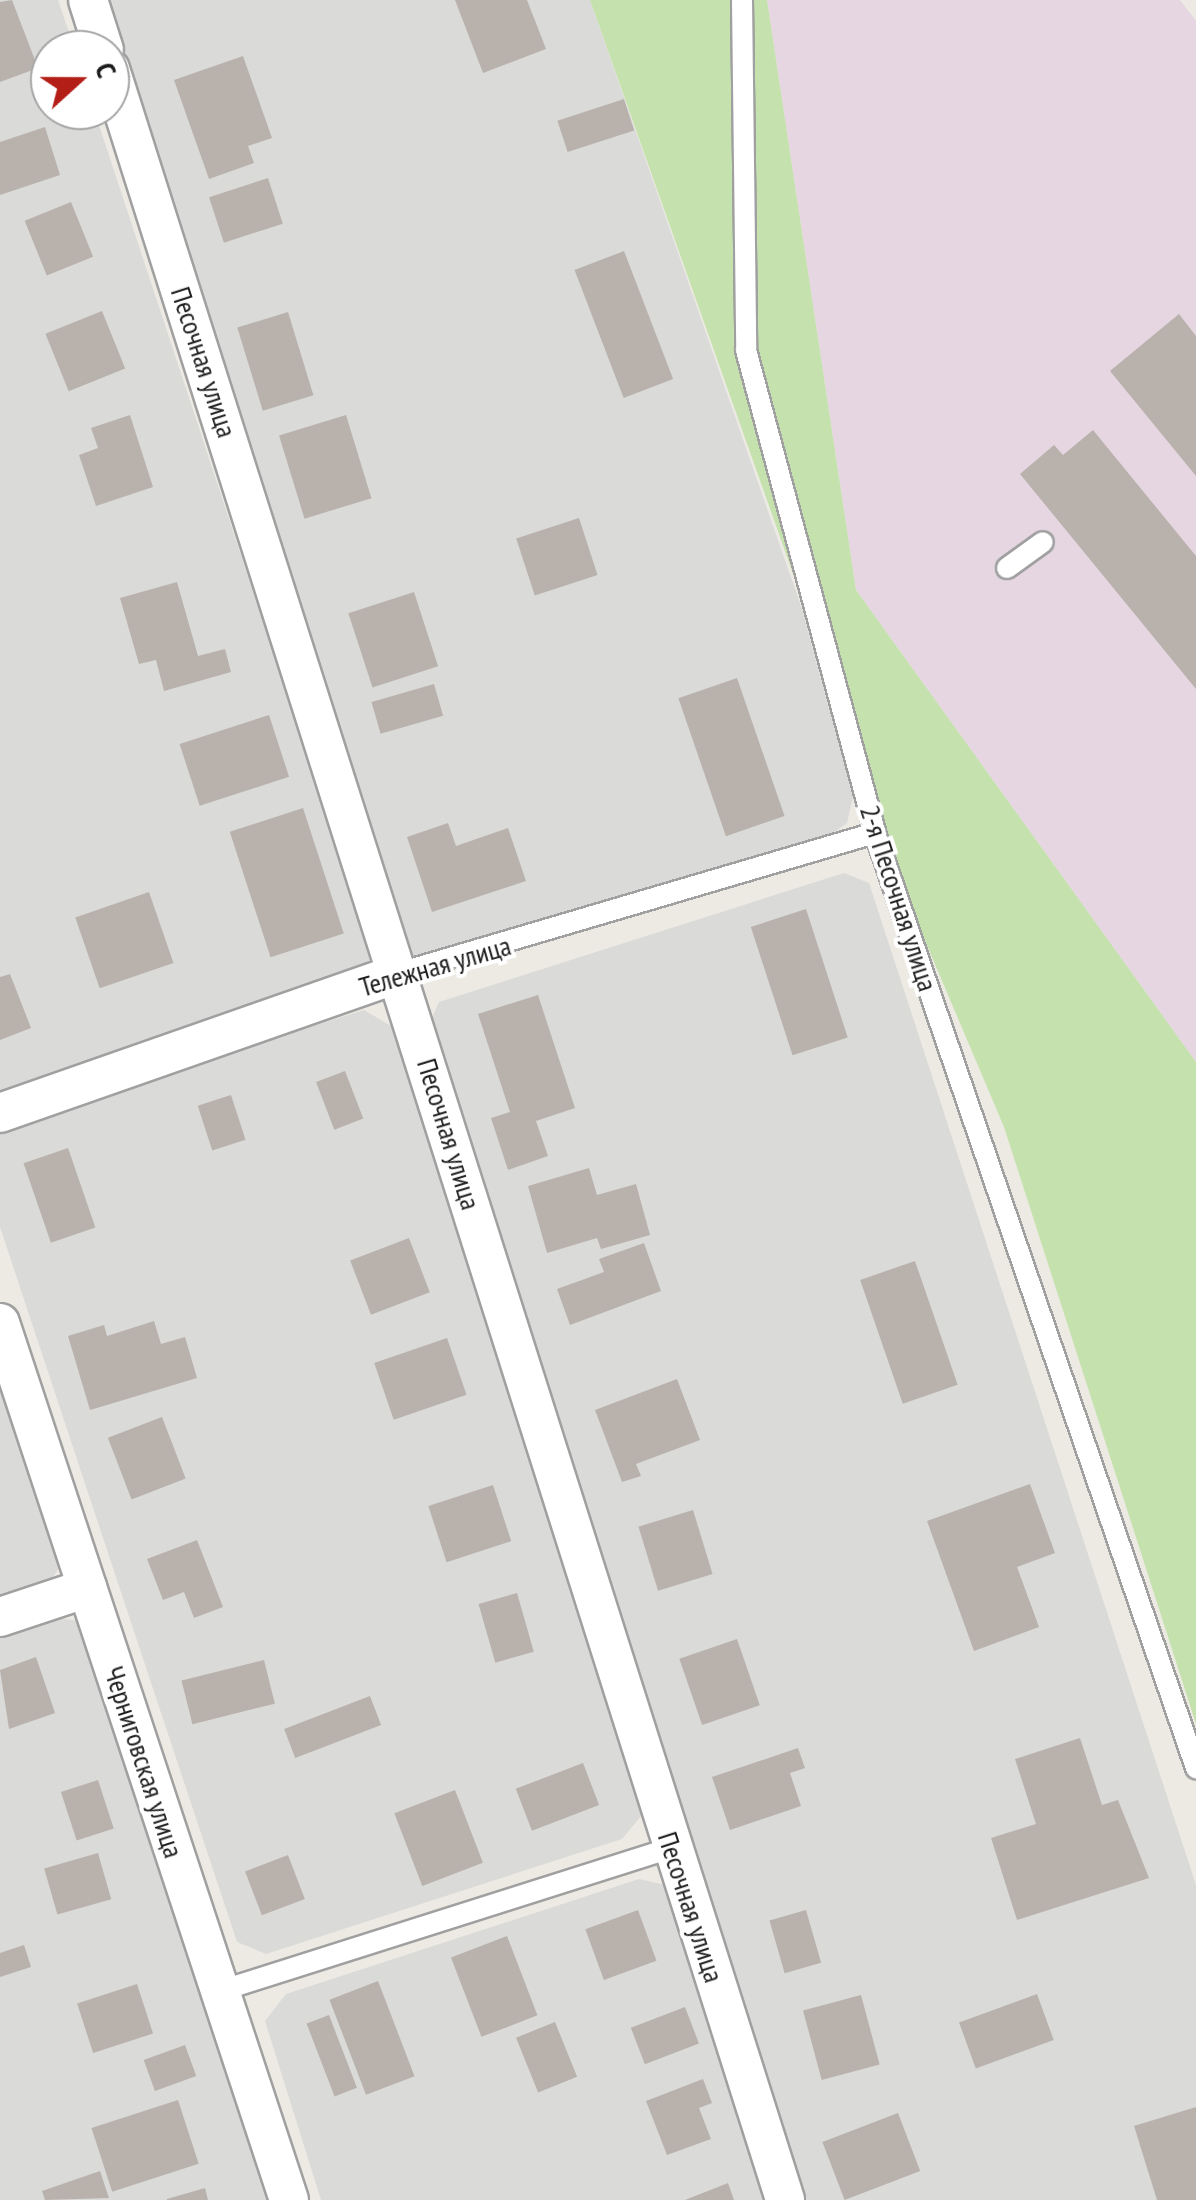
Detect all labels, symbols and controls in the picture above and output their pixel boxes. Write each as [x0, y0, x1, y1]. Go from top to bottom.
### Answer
north arrow [30, 30, 130, 130]
text: С [87, 57, 126, 82]
street label: Песочная улица [164, 282, 244, 442]
street label: 2-я Песочная улица [853, 801, 945, 995]
street label: Тележная улица [355, 928, 515, 1004]
street label: Песочная улица [410, 1054, 488, 1214]
street label: Черниговская улица [97, 1662, 191, 1862]
street label: Песочная улица [651, 1827, 731, 1987]

